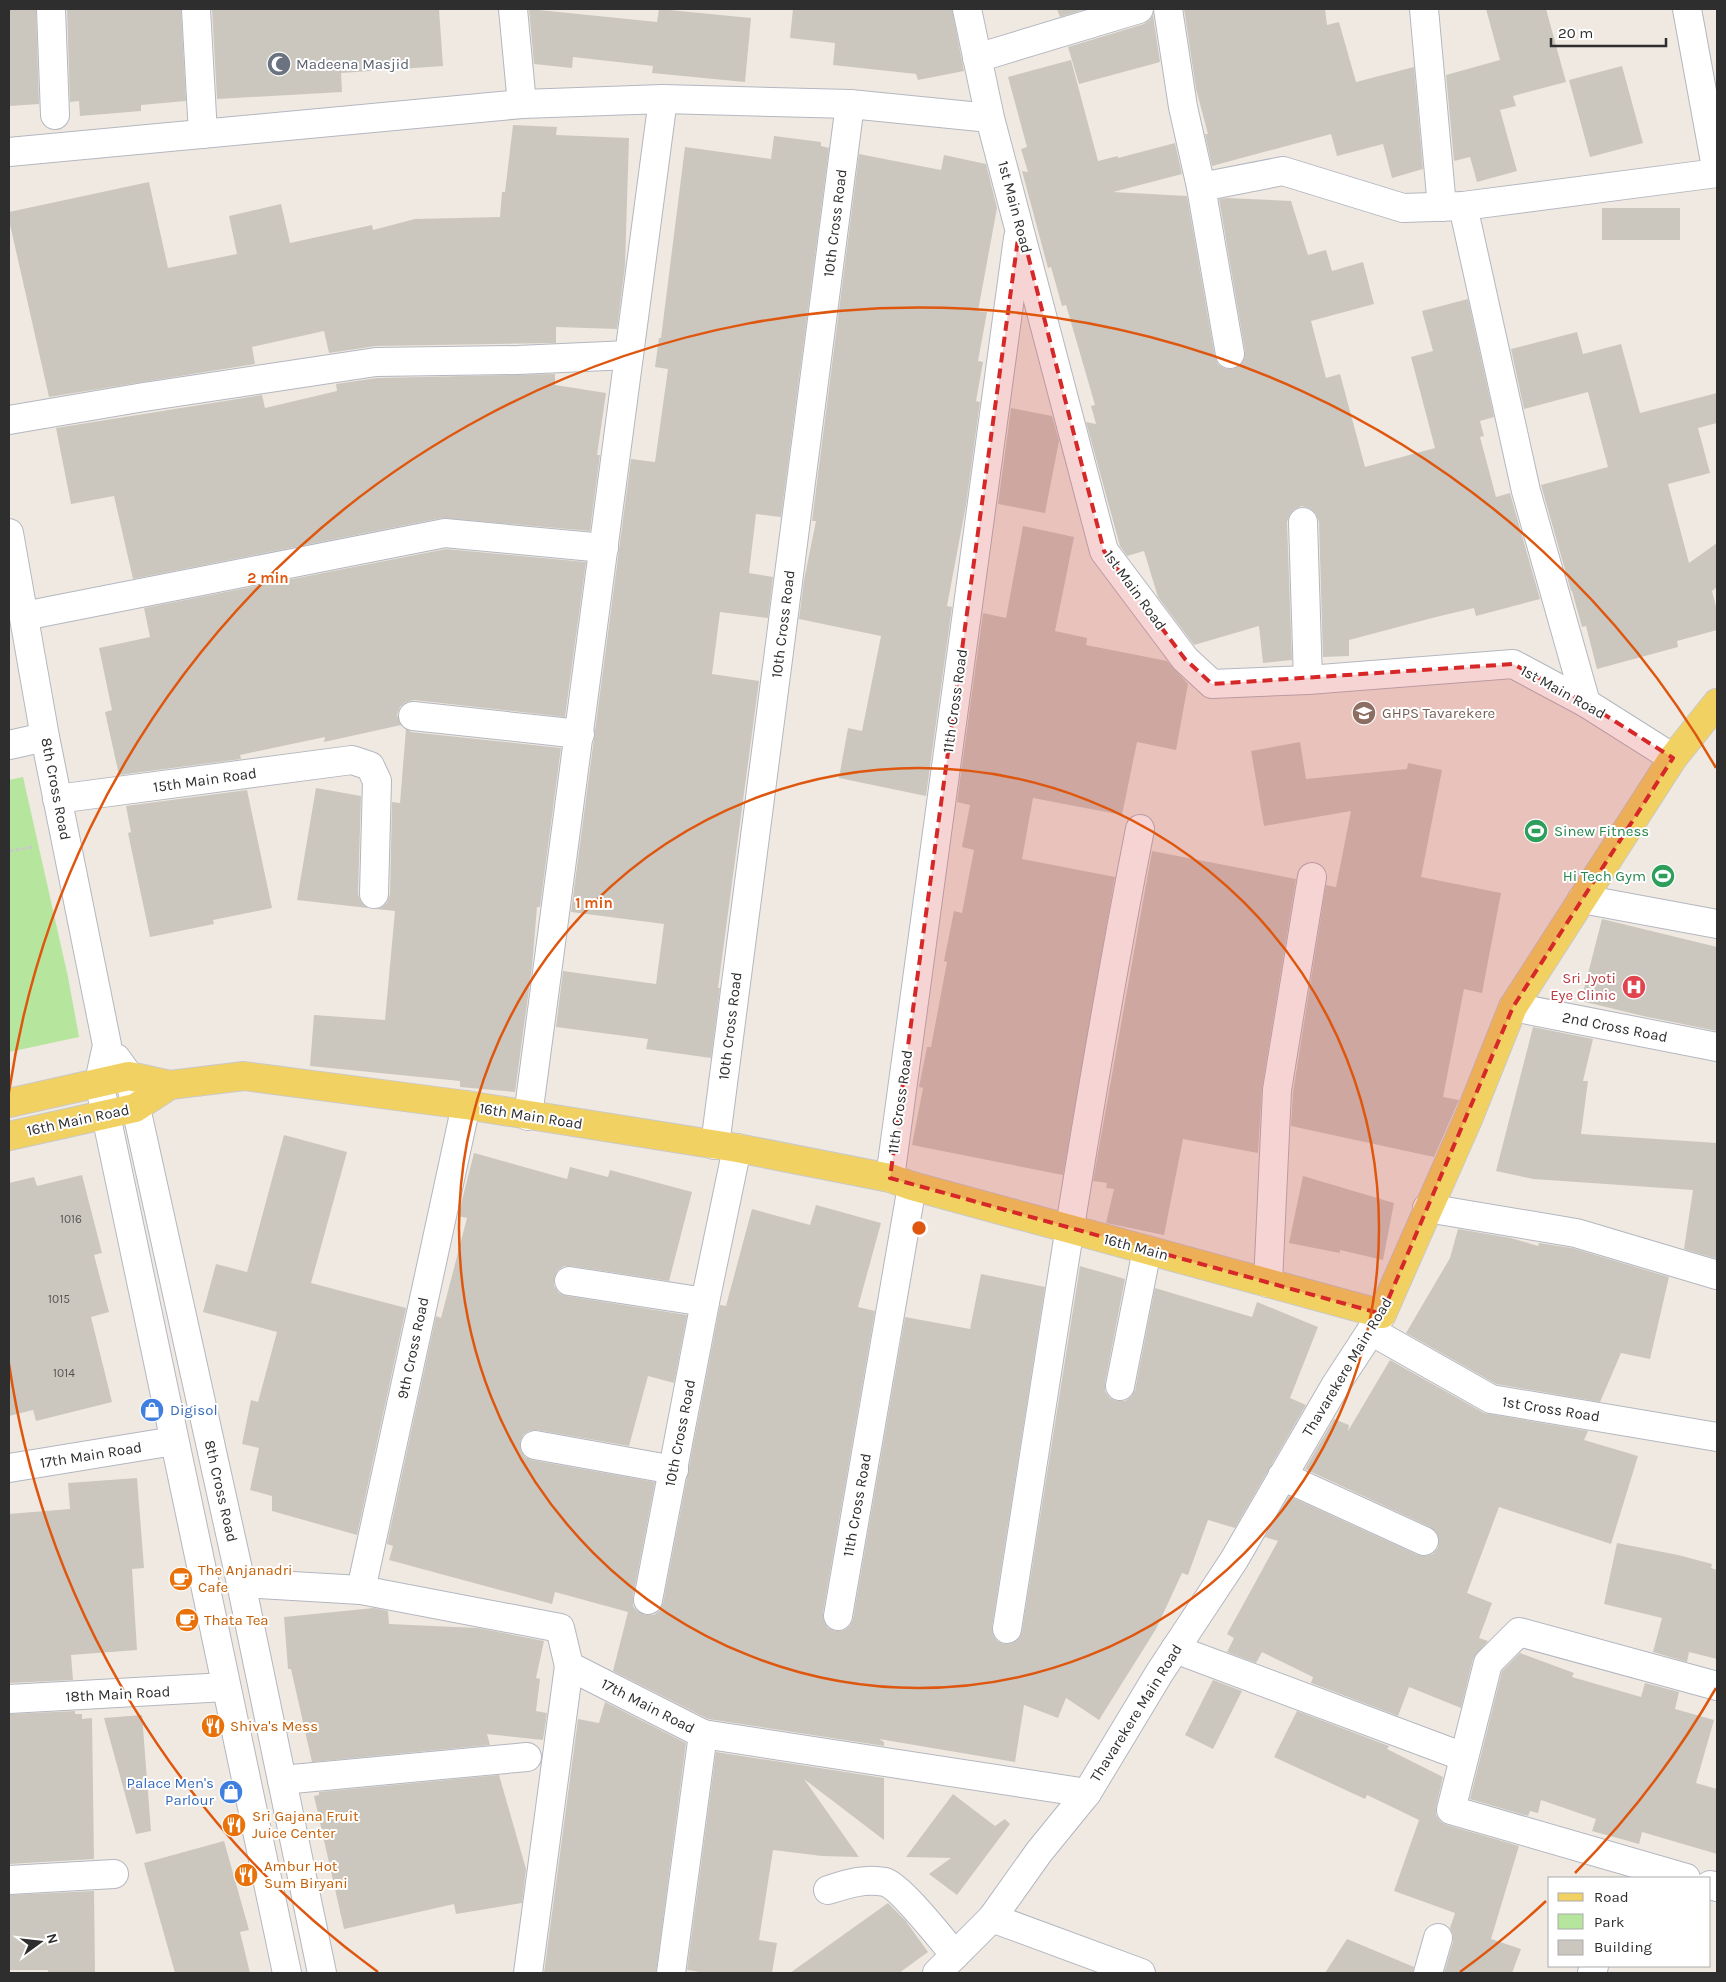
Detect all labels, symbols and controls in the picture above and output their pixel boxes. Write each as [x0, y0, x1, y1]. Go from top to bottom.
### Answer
scale bar [1551, 15, 1666, 47]
text: 20 m [1558, 24, 1593, 42]
mosque icon: Madeena Masjid [266, 51, 292, 77]
place label: Madeena Masjid [296, 55, 409, 73]
street label: 1st Main Road [994, 159, 1036, 255]
street label: 10th Cross Road [819, 168, 851, 278]
street label: 1st Main Road [1100, 546, 1170, 634]
text: 2 min [247, 569, 289, 587]
street label: 10th Cross Road [767, 569, 799, 679]
street label: 11th Cross Road [939, 648, 971, 754]
street label: 1st Main Road [1517, 661, 1609, 723]
school or university icon: GHPS Tavarekere [1351, 700, 1377, 726]
place label: GHPS Tavarekere [1382, 704, 1495, 722]
street label: 8th Cross Road [37, 736, 75, 842]
street label: 15th Main Road [152, 764, 258, 796]
sports icon: Sinew Fitness [1523, 818, 1549, 844]
place label: Sinew Fitness [1554, 822, 1649, 840]
sports icon: Hi Tech Gym [1650, 863, 1676, 889]
place label: Hi Tech Gym [1563, 867, 1646, 885]
text: 1 min [575, 894, 613, 912]
place label: Sri Jyoti Eye Clinic [1550, 969, 1616, 1004]
street label: 10th Cross Road [714, 971, 746, 1081]
hospital icon: Sri Jyoti Eye Clinic [1621, 974, 1647, 1000]
street label: 2nd Cross Road [1561, 1008, 1669, 1046]
street label: 11th Cross Road [884, 1049, 916, 1155]
street label: 16th Main Road [478, 1099, 584, 1133]
street label: 16th Main Road [25, 1100, 131, 1140]
house number: 1016 [60, 1212, 82, 1226]
centre of rings [910, 1219, 928, 1237]
street label: 16th Main [1102, 1230, 1170, 1264]
house number: 1015 [48, 1292, 70, 1306]
street label: Thavarekere Main Road [1298, 1294, 1396, 1440]
street label: 9th Cross Road [393, 1295, 433, 1401]
house number: 1014 [53, 1366, 75, 1380]
street label: 10th Cross Road [661, 1378, 699, 1488]
street label: 1st Cross Road [1501, 1392, 1601, 1426]
shop icon: Digisol [139, 1397, 165, 1423]
place label: Digisol [170, 1401, 218, 1419]
street label: 17th Main Road [39, 1438, 143, 1472]
street label: 8th Cross Road [201, 1438, 241, 1544]
street label: 11th Cross Road [839, 1452, 875, 1558]
place label: The Anjanadri Cafe [198, 1561, 293, 1596]
cafe icon: The Anjanadri Cafe [168, 1566, 194, 1592]
cafe icon: Thata Tea [174, 1607, 200, 1633]
place label: Thata Tea [204, 1611, 269, 1629]
street label: Thavarekere Main Road [1086, 1641, 1186, 1785]
street label: 17th Main Road [598, 1675, 698, 1737]
street label: 18th Main Road [65, 1682, 171, 1706]
restaurant icon: Shiva's Mess [200, 1713, 226, 1739]
place label: Shiva's Mess [230, 1717, 318, 1735]
place label: Palace Men's Parlour [127, 1774, 215, 1809]
shop icon: Palace Men's Parlour [218, 1779, 244, 1805]
place label: Sri Gajana Fruit Juice Center [252, 1807, 359, 1842]
restaurant icon: Sri Gajana Fruit Juice Center [221, 1812, 247, 1838]
place label: Ambur Hot Sum Biryani [264, 1857, 348, 1892]
restaurant icon: Ambur Hot Sum Biryani [233, 1862, 259, 1888]
legend [1548, 1877, 1711, 1967]
text: Road [1594, 1888, 1629, 1906]
text: Park [1594, 1913, 1624, 1931]
north arrow [15, 1917, 65, 1967]
text: N [43, 1932, 62, 1946]
text: Building [1594, 1938, 1652, 1956]

